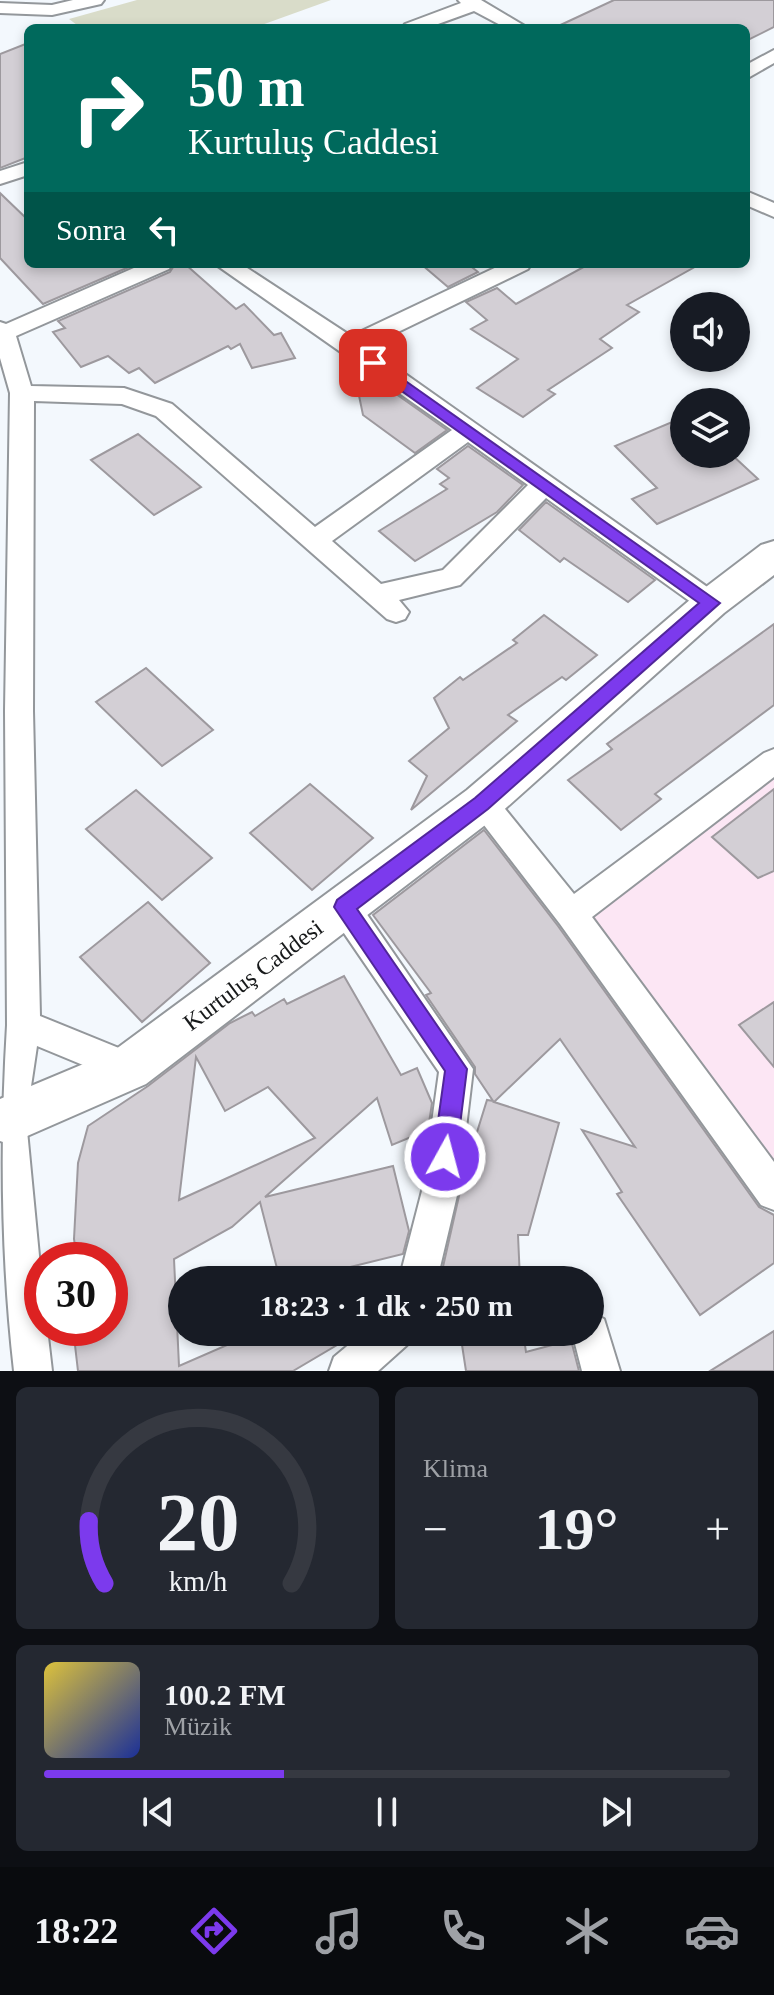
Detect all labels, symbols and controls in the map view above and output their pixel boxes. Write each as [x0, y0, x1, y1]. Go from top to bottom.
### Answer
icon: right [56, 56, 160, 160]
text: 50 m [188, 56, 305, 118]
text: Kurtuluş Caddesi [188, 122, 439, 162]
icon: left [142, 208, 186, 252]
text: Sonra [56, 213, 126, 246]
map controls [670, 292, 750, 468]
button: sound [670, 292, 750, 372]
pin [339, 329, 407, 397]
icon: arrive [351, 341, 395, 385]
button: layers [670, 388, 750, 468]
street label: Kurtuluş Caddesi [178, 914, 328, 1036]
position arrow [403, 1115, 487, 1199]
speed limit sign: 30 [24, 1242, 128, 1346]
text: 18:23 · 1 dk · 250 m [259, 1289, 513, 1322]
text: Klima [423, 1454, 488, 1483]
text: 20 [156, 1476, 239, 1568]
text: 19° [535, 1496, 619, 1562]
text: − [423, 1505, 448, 1554]
text: + [705, 1505, 730, 1554]
text: km/h [168, 1566, 227, 1597]
text: 100.2 FM [164, 1678, 286, 1711]
text: Müzik [164, 1712, 232, 1741]
icon: previous [136, 1790, 180, 1834]
icon: pause [365, 1790, 409, 1834]
icon: next [594, 1790, 638, 1834]
icon: directions [186, 1903, 242, 1959]
icon: music [311, 1903, 367, 1959]
icon: phone [435, 1903, 491, 1959]
icon: climate [559, 1903, 615, 1959]
icon: car [684, 1903, 740, 1959]
text: 18:22 [34, 1911, 118, 1951]

